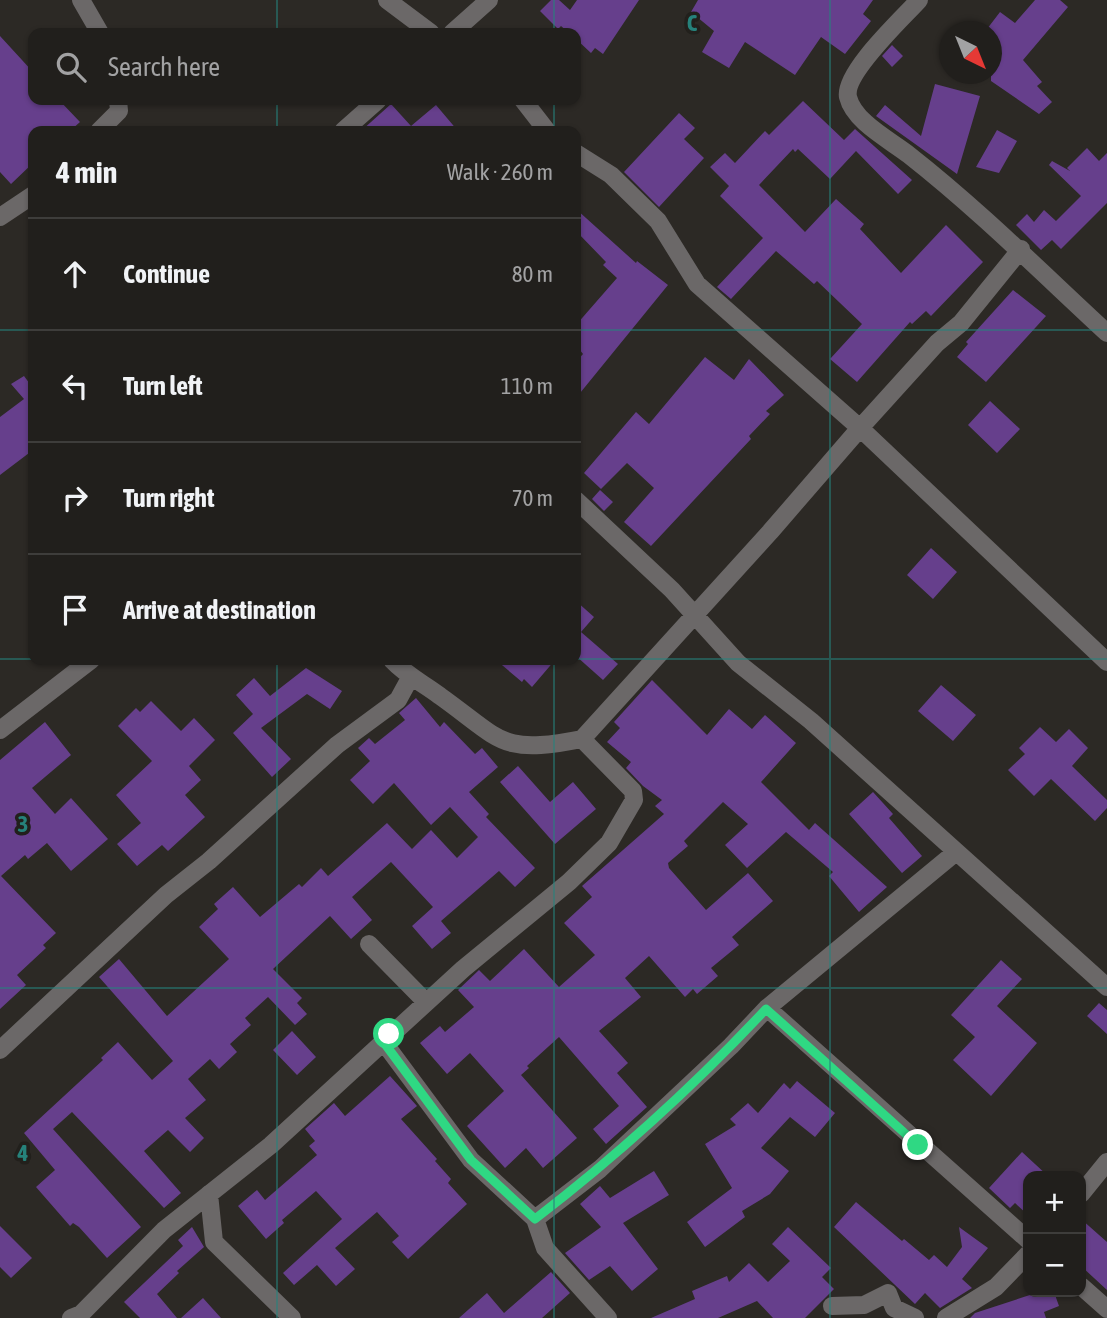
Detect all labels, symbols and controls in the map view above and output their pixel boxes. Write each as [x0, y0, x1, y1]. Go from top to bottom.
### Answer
text: C [687, 10, 698, 36]
north arrow [939, 21, 1002, 84]
search box [28, 28, 581, 105]
icon: search [52, 48, 90, 86]
text: Search here [108, 52, 220, 82]
text: 4 min [56, 155, 117, 189]
text: Walk · 260 m [447, 159, 553, 185]
icon: ahead [56, 255, 94, 293]
text: Continue [123, 259, 210, 289]
text: 80 m [512, 261, 553, 287]
icon: left [56, 367, 94, 405]
text: Turn left [123, 371, 203, 401]
text: 110 m [501, 373, 553, 399]
icon: right [56, 479, 94, 517]
text: Turn right [123, 483, 214, 513]
text: 70 m [512, 485, 553, 511]
icon: arrive [56, 591, 94, 629]
text: Arrive at destination [123, 595, 316, 625]
text: 3 [18, 811, 28, 837]
route start [373, 1018, 404, 1049]
route end [902, 1129, 933, 1160]
text: 4 [17, 1140, 29, 1166]
map controls [1023, 1171, 1086, 1297]
button: + [1023, 1171, 1086, 1234]
button: − [1023, 1234, 1086, 1297]

